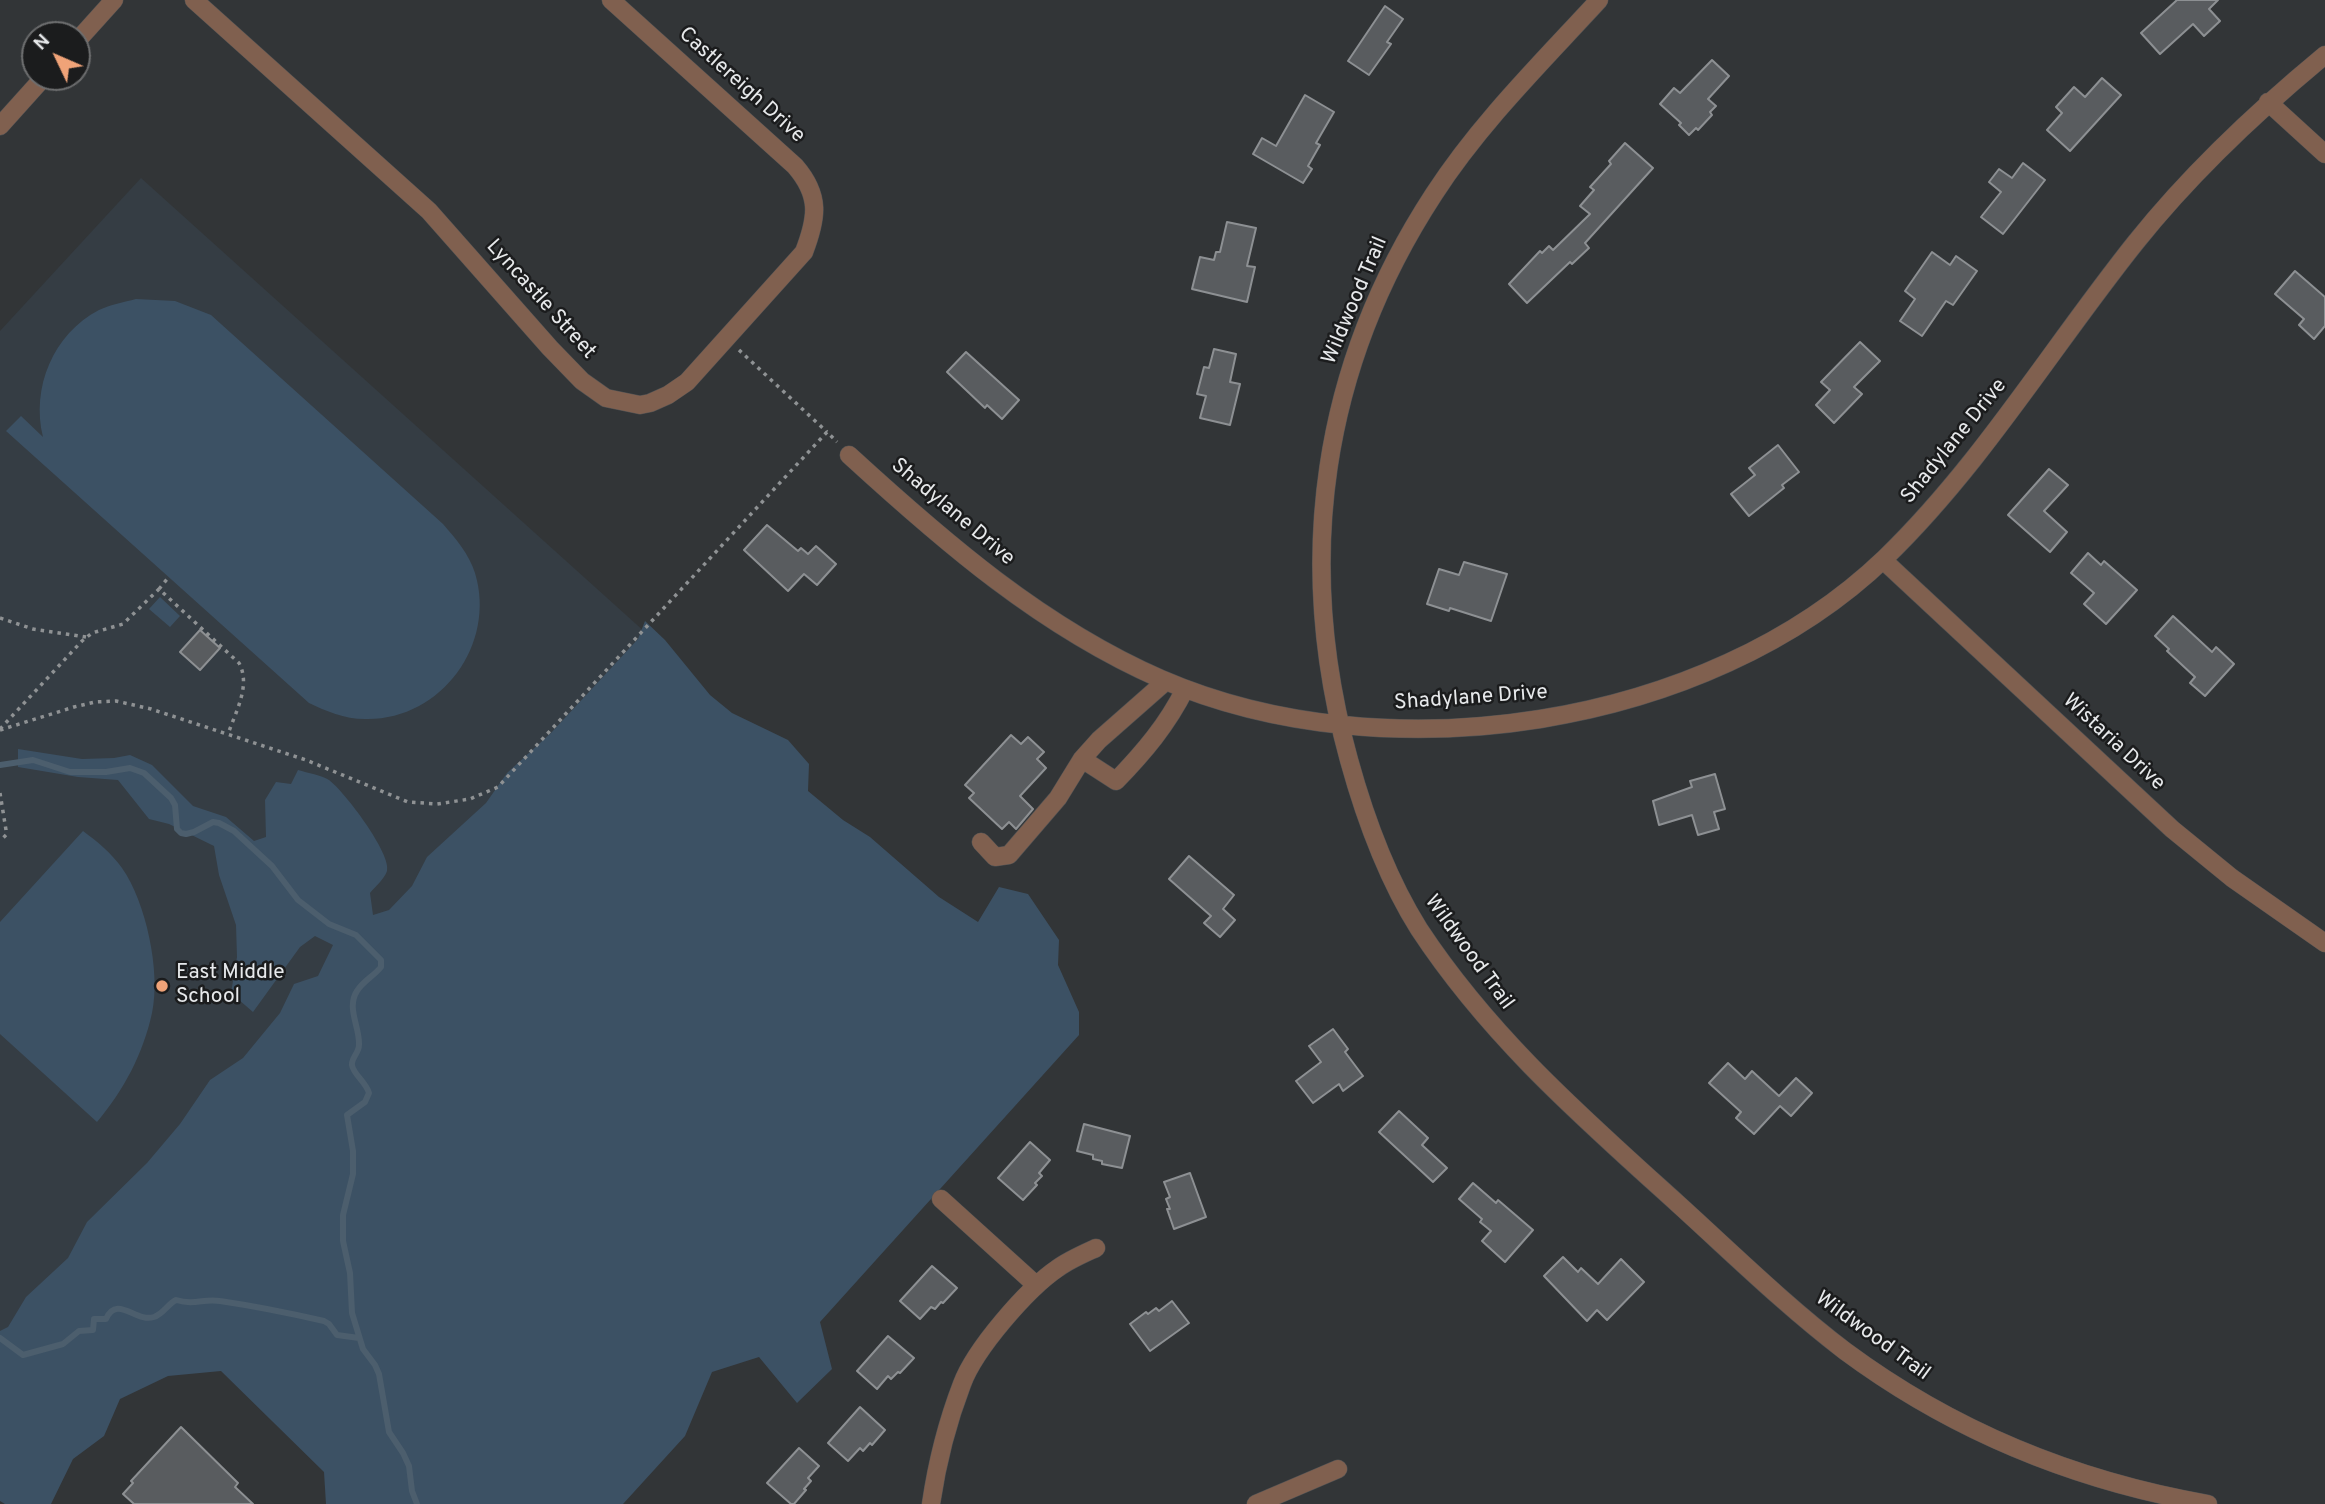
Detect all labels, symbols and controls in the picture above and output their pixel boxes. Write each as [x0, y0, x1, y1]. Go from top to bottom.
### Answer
north arrow [21, 21, 91, 91]
street label: Castlereigh Drive [673, 23, 809, 149]
text: N [29, 30, 56, 56]
street label: Wildwood Trail [1318, 233, 1394, 369]
street label: Lyncastle Street [480, 235, 600, 365]
street label: Shadylane Drive [1897, 374, 2013, 510]
street label: Shadylane Drive [885, 454, 1019, 572]
street label: Shadylane Drive [1393, 681, 1549, 717]
street label: Wistaria Drive [2057, 689, 2169, 797]
street label: Wildwood Trail [1418, 891, 1518, 1015]
place label: East Middle School [176, 961, 285, 1011]
marker: East Middle School [154, 978, 170, 994]
street label: Wildwood Trail [1810, 1287, 1934, 1387]

